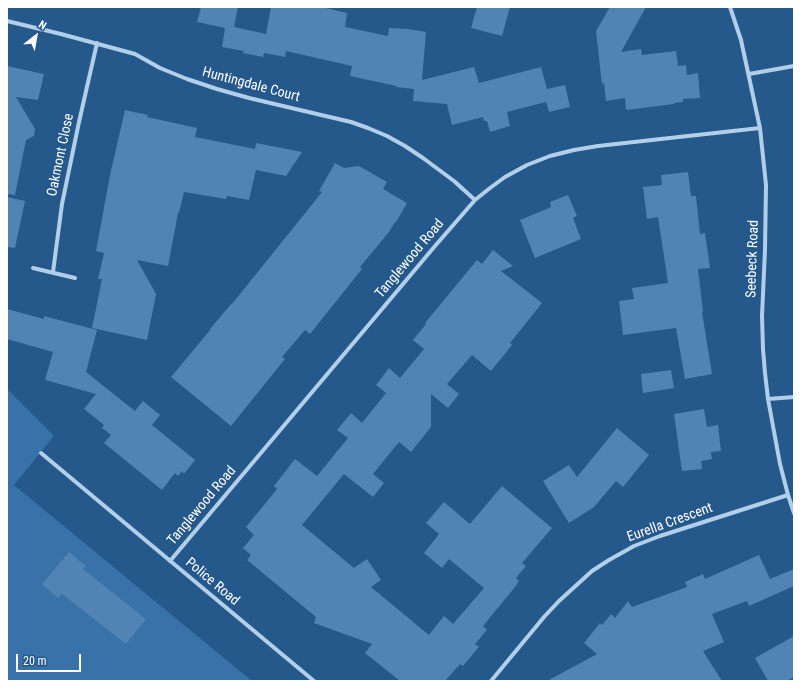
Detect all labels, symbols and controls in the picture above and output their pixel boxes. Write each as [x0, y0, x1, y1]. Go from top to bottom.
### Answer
north arrow [16, 16, 56, 56]
text: N [36, 18, 49, 33]
street label: Huntingdale Court [200, 64, 302, 106]
street label: Oakmont Close [44, 112, 78, 198]
street label: Tanglewood Road [372, 216, 448, 302]
street label: Seebeck Road [743, 220, 763, 298]
street label: Tanglewood Road [164, 463, 240, 549]
street label: Eurella Crescent [625, 500, 715, 546]
street label: Police Road [182, 555, 242, 609]
scale bar [18, 646, 83, 672]
text: 20 m [23, 654, 47, 668]

